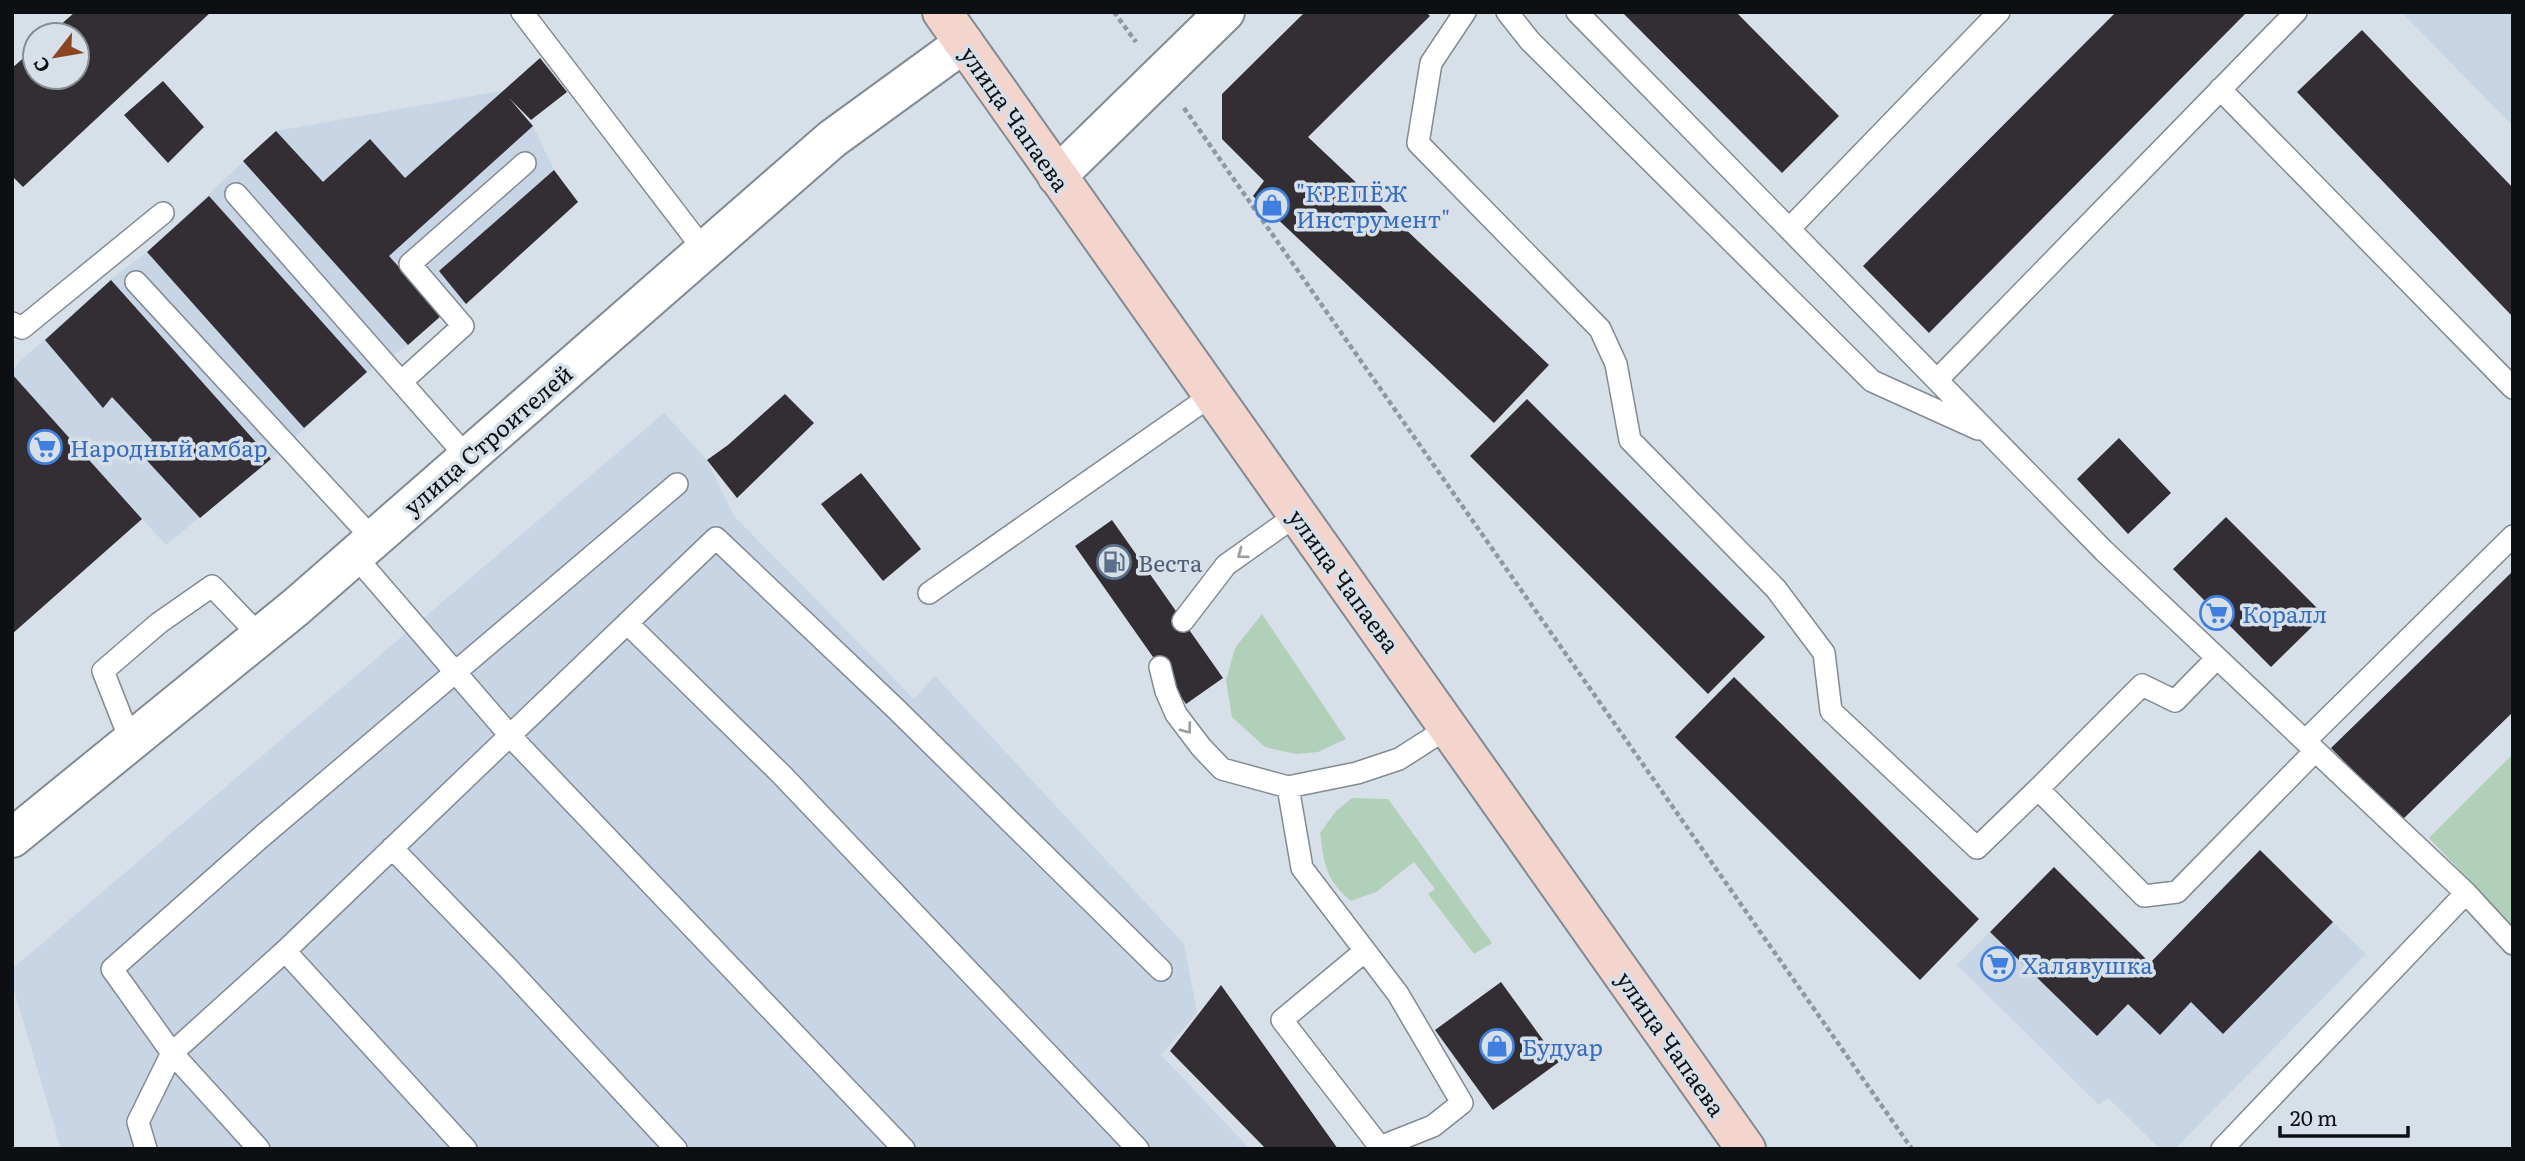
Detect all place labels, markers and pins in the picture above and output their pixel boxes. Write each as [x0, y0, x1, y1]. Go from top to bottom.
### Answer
place label: "КРЕПЁЖ Инструмент" [1296, 175, 1450, 235]
shop icon: "КРЕПЁЖ Инструмент" [1253, 186, 1291, 224]
supermarket icon: Народный амбар [26, 428, 64, 466]
place label: Народный амбар [70, 430, 268, 464]
fuel station icon: Веста [1095, 543, 1133, 581]
place label: Веста [1138, 545, 1203, 579]
supermarket icon: Коралл [2198, 594, 2236, 632]
place label: Коралл [2242, 596, 2327, 630]
supermarket icon: Халявушка [1979, 945, 2017, 983]
place label: Халявушка [2022, 947, 2153, 981]
shop icon: Будуар [1478, 1027, 1516, 1065]
place label: Будуар [1522, 1029, 1603, 1063]

